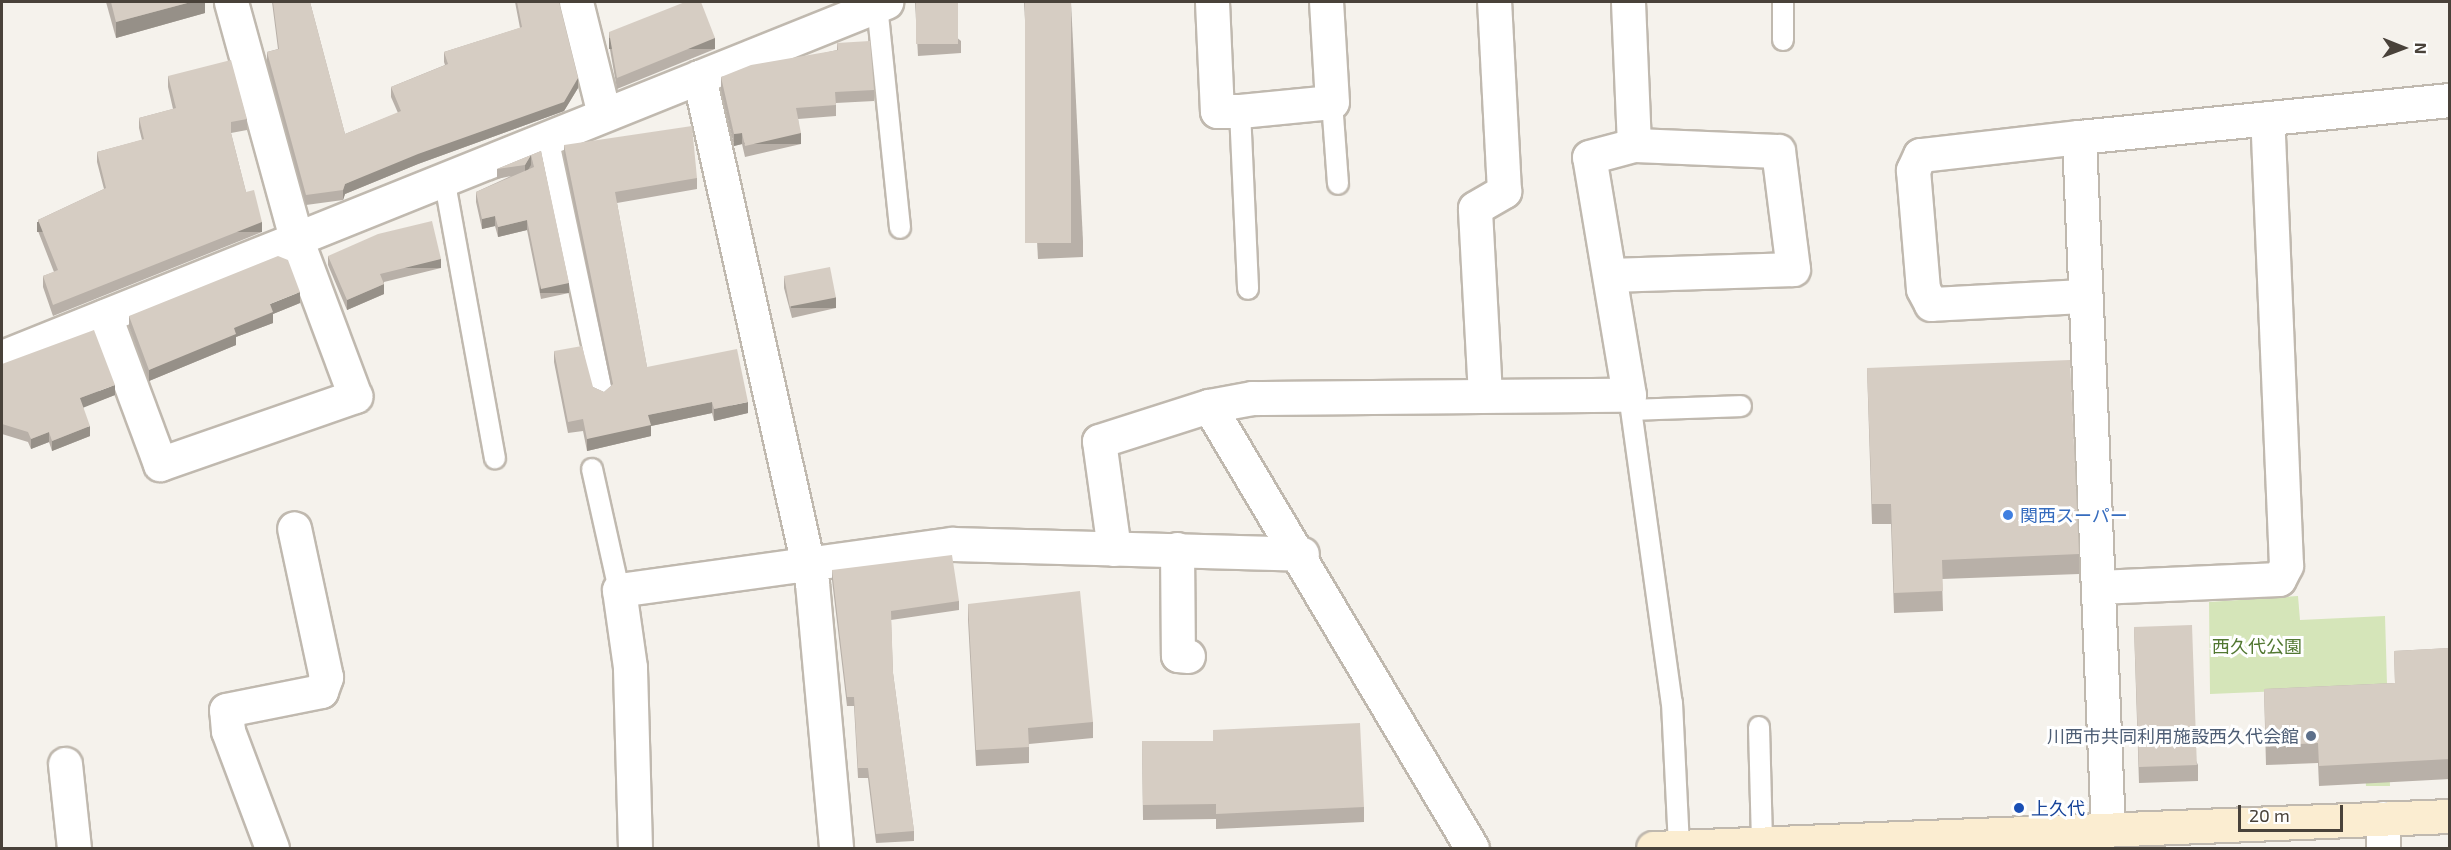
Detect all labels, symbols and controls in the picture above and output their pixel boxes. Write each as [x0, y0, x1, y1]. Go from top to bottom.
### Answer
north arrow [2373, 18, 2433, 78]
text: N [2412, 42, 2431, 54]
place label: 関西スーパー [2020, 504, 2128, 526]
marker: 関西スーパー [2001, 508, 2015, 522]
park label: 西久代公園 [2212, 635, 2302, 657]
place label: 川西市共同利用施設西久代会館 [2047, 725, 2299, 747]
marker: 川西市共同利用施設西久代会館 [2304, 729, 2318, 743]
scale bar [2241, 793, 2346, 831]
place label: 上久代 [2031, 797, 2085, 819]
marker: 上久代 [2012, 801, 2026, 815]
text: 20 m [2249, 804, 2290, 826]

